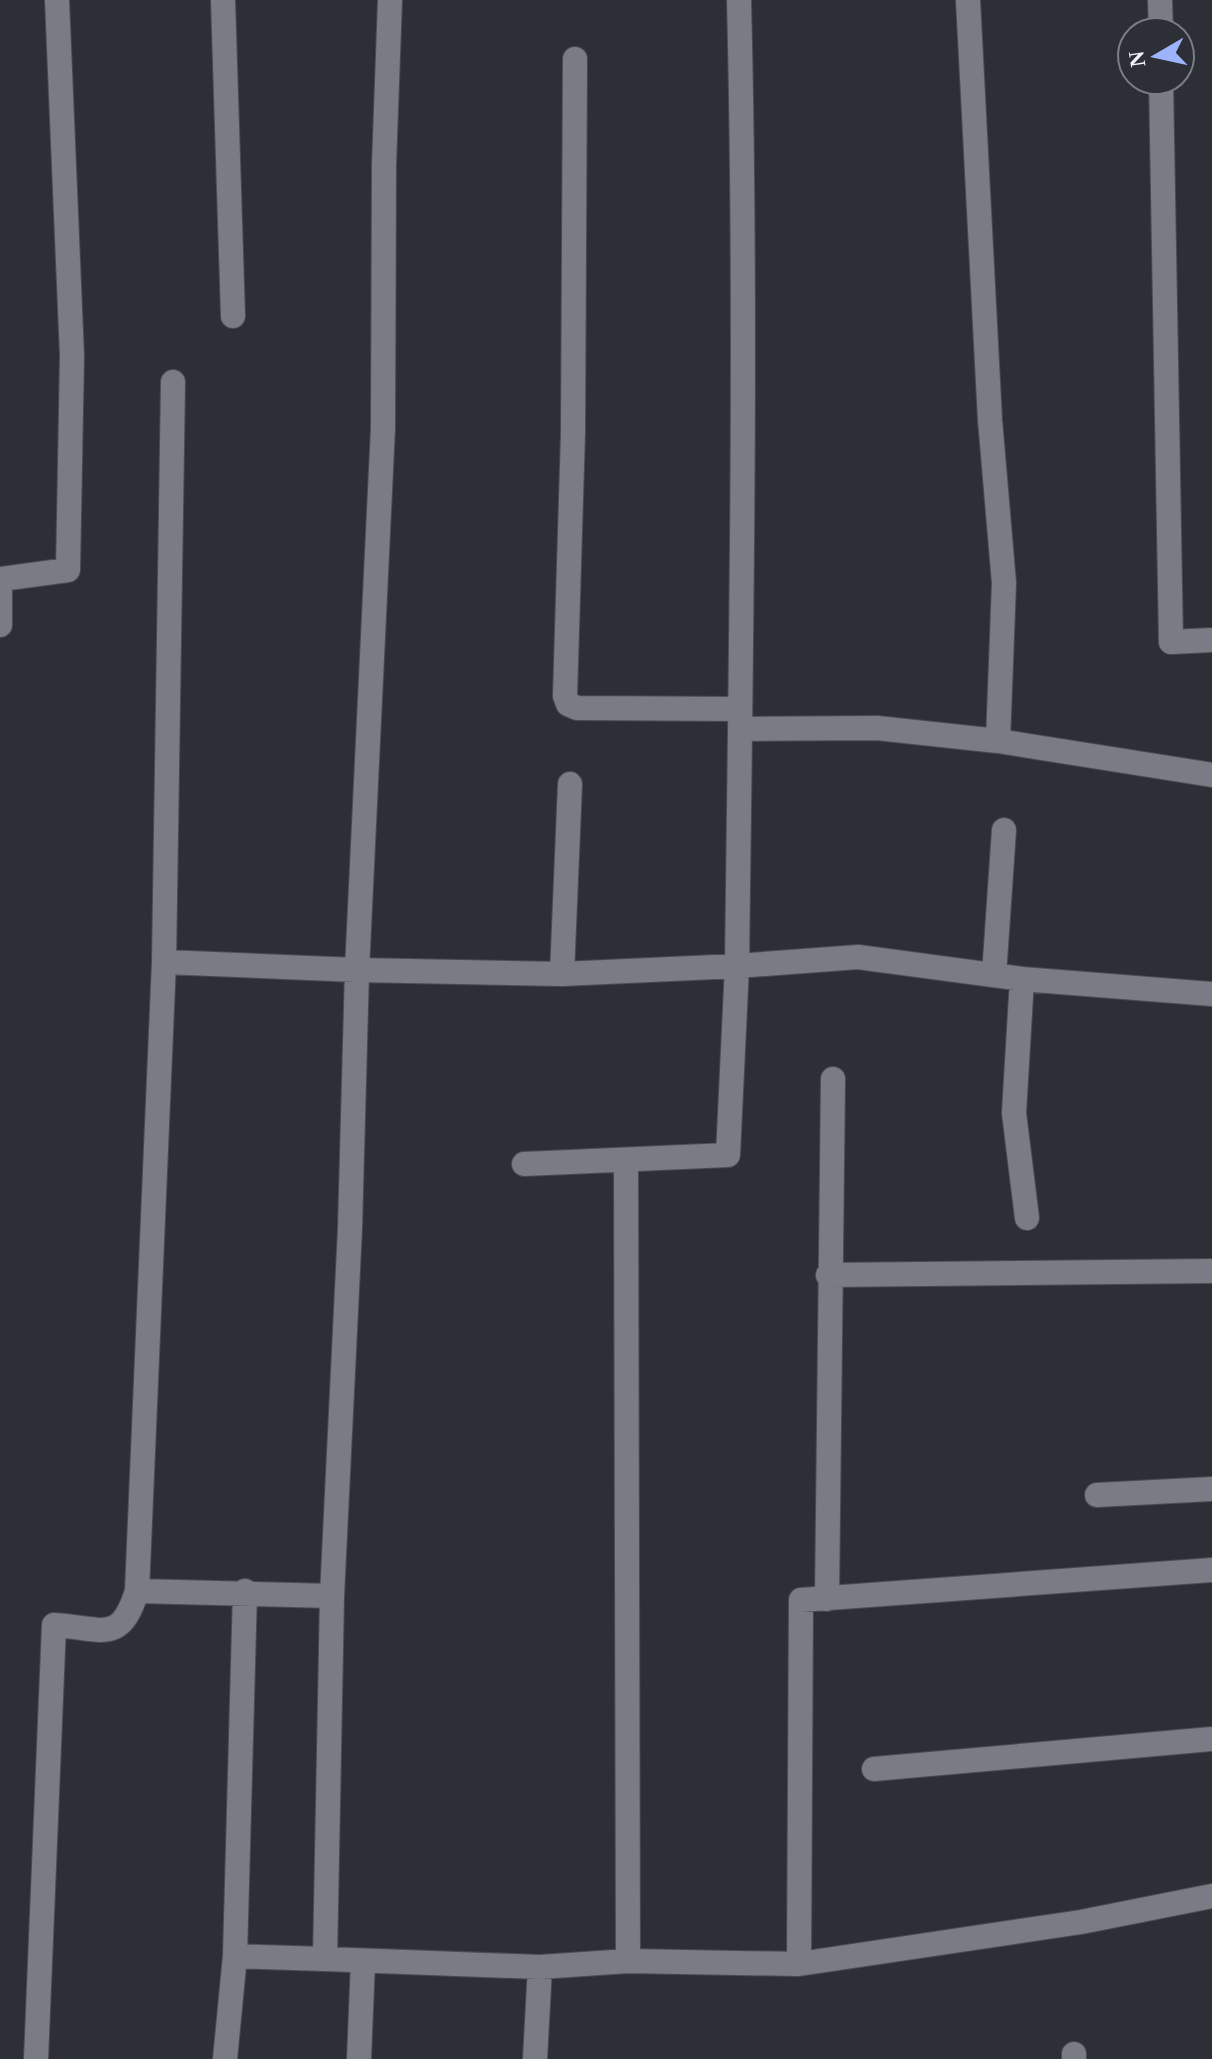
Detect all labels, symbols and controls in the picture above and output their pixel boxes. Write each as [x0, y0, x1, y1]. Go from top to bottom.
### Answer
north arrow [1116, 16, 1196, 96]
text: N [1123, 49, 1150, 69]

